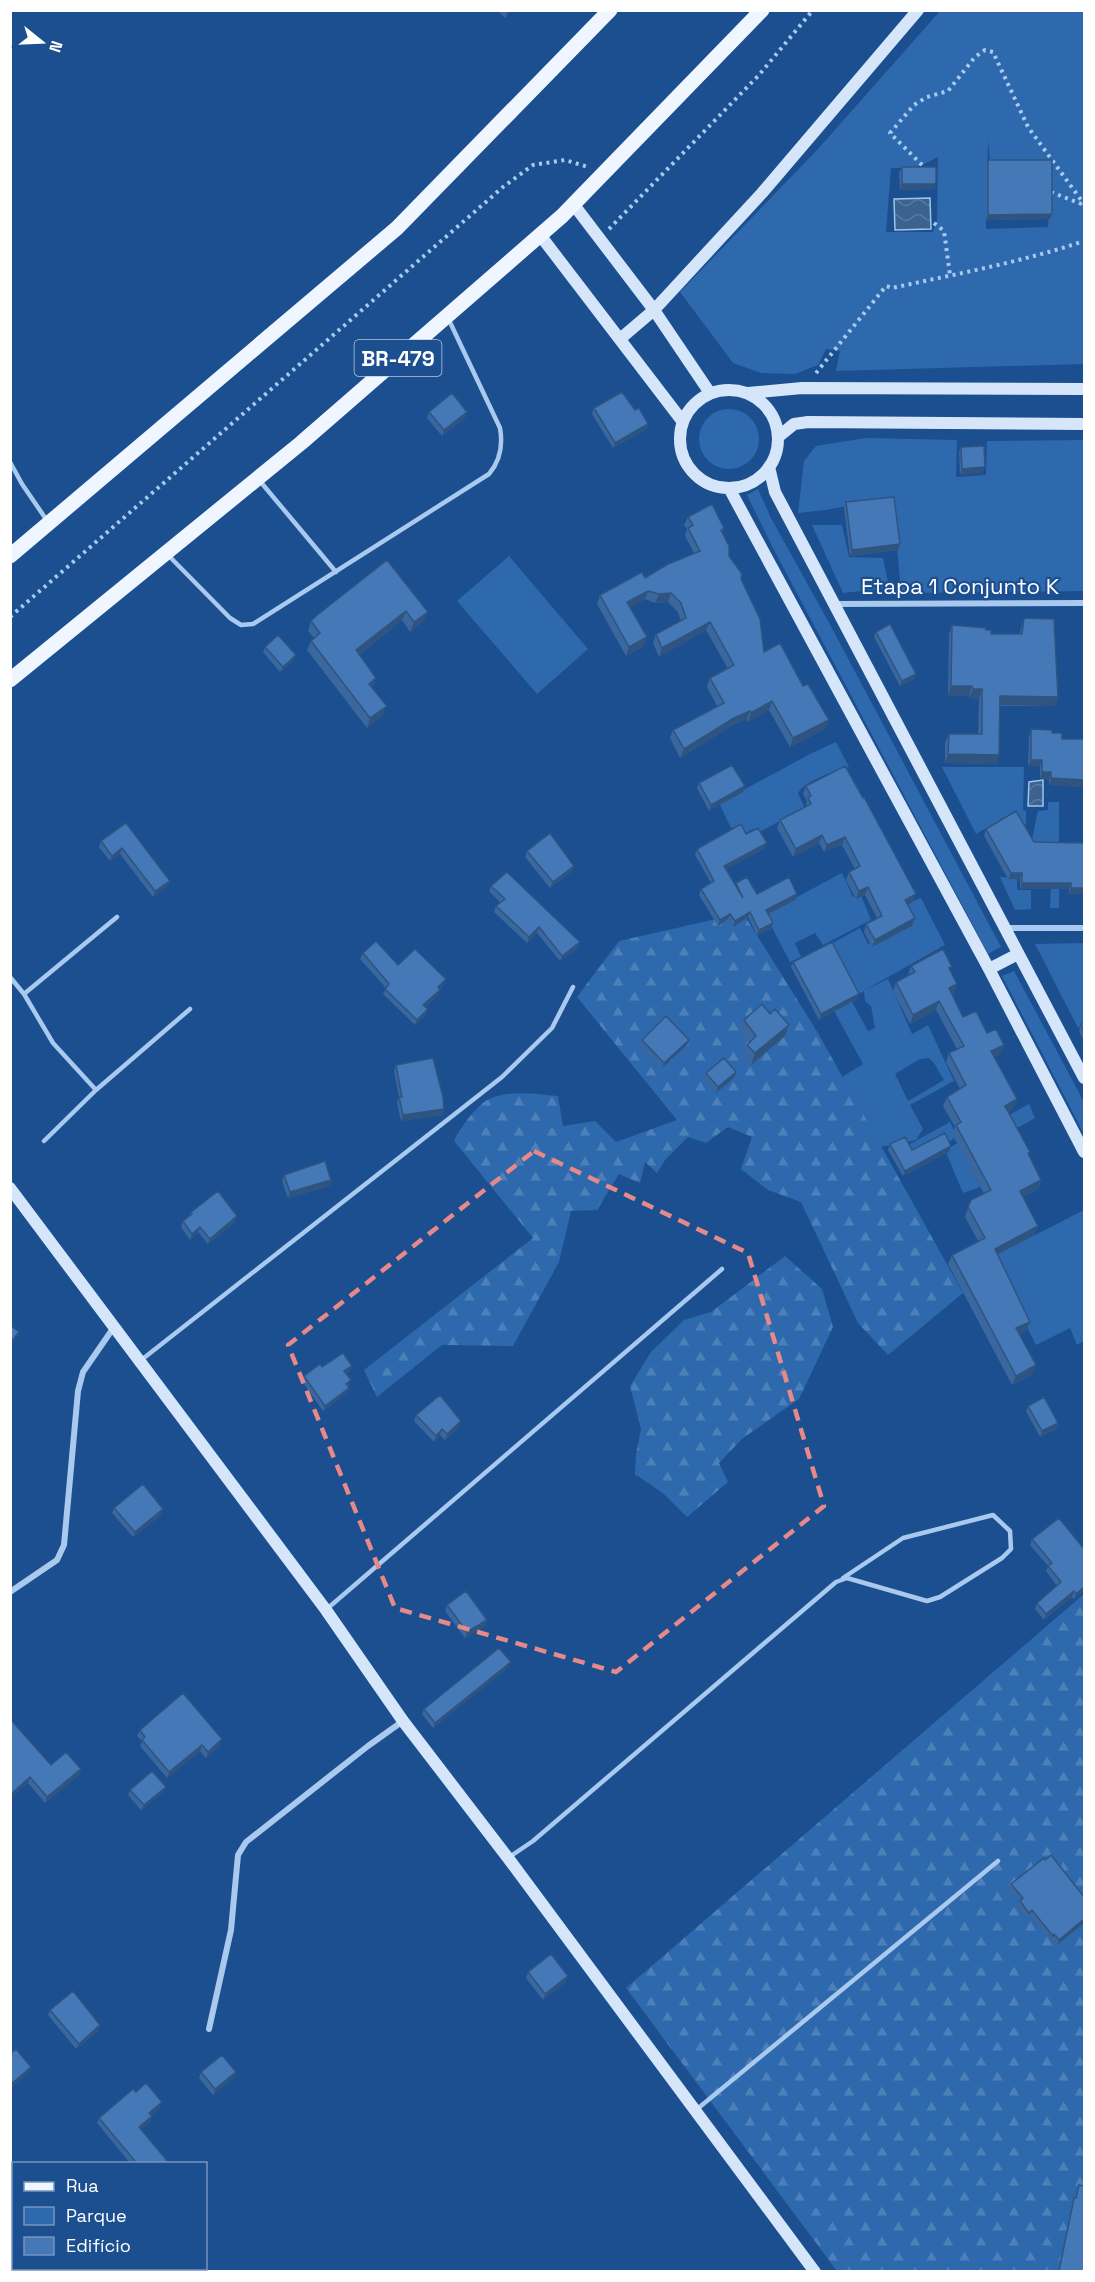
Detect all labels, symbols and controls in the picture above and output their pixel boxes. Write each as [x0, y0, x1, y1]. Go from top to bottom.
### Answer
north arrow [12, 12, 72, 72]
text: N [44, 38, 67, 55]
road number: BR-479 [354, 340, 442, 376]
street label: Etapa 1 Conjunto K [861, 572, 1060, 600]
legend [12, 2162, 207, 2270]
text: Rua [66, 2174, 99, 2197]
text: Parque [66, 2204, 127, 2227]
text: Edifício [66, 2234, 131, 2257]

